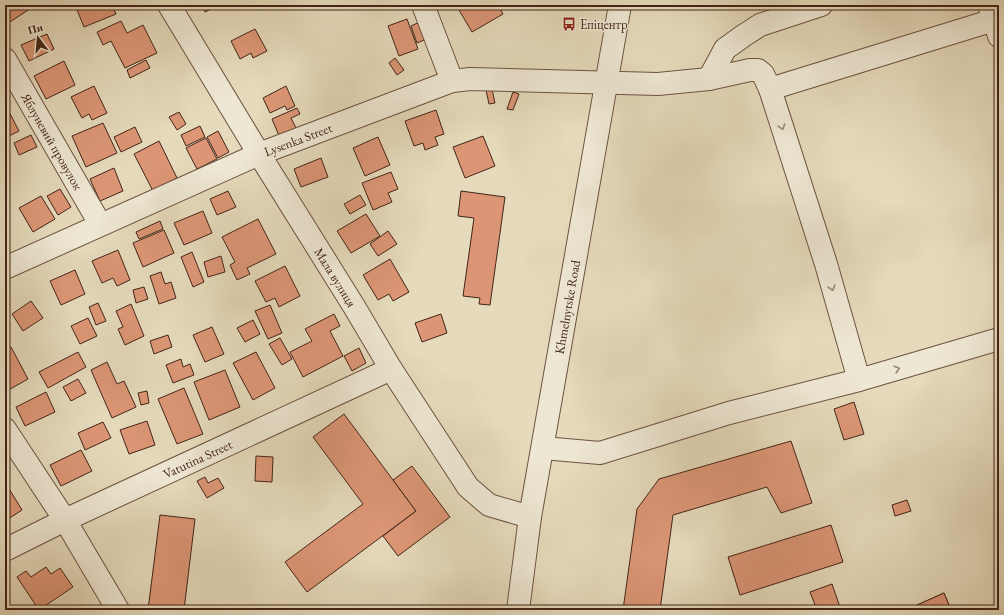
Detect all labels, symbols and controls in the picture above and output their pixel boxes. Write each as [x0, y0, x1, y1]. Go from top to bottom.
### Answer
bus stop icon: Епіцентр [561, 16, 577, 32]
place label: Епіцентр [580, 16, 628, 33]
north arrow [18, 18, 58, 58]
text: Пн [26, 19, 45, 37]
street label: Яблуневий провулок [17, 89, 87, 194]
street label: Lysenka Street [262, 119, 334, 160]
one-way arrow [777, 123, 786, 130]
street label: Мала вулиця [311, 244, 361, 310]
street label: Khmelnytske Road [550, 258, 584, 355]
one-way arrow [828, 284, 836, 291]
one-way arrow [893, 365, 900, 374]
street label: Vatutina Street [160, 435, 235, 482]

